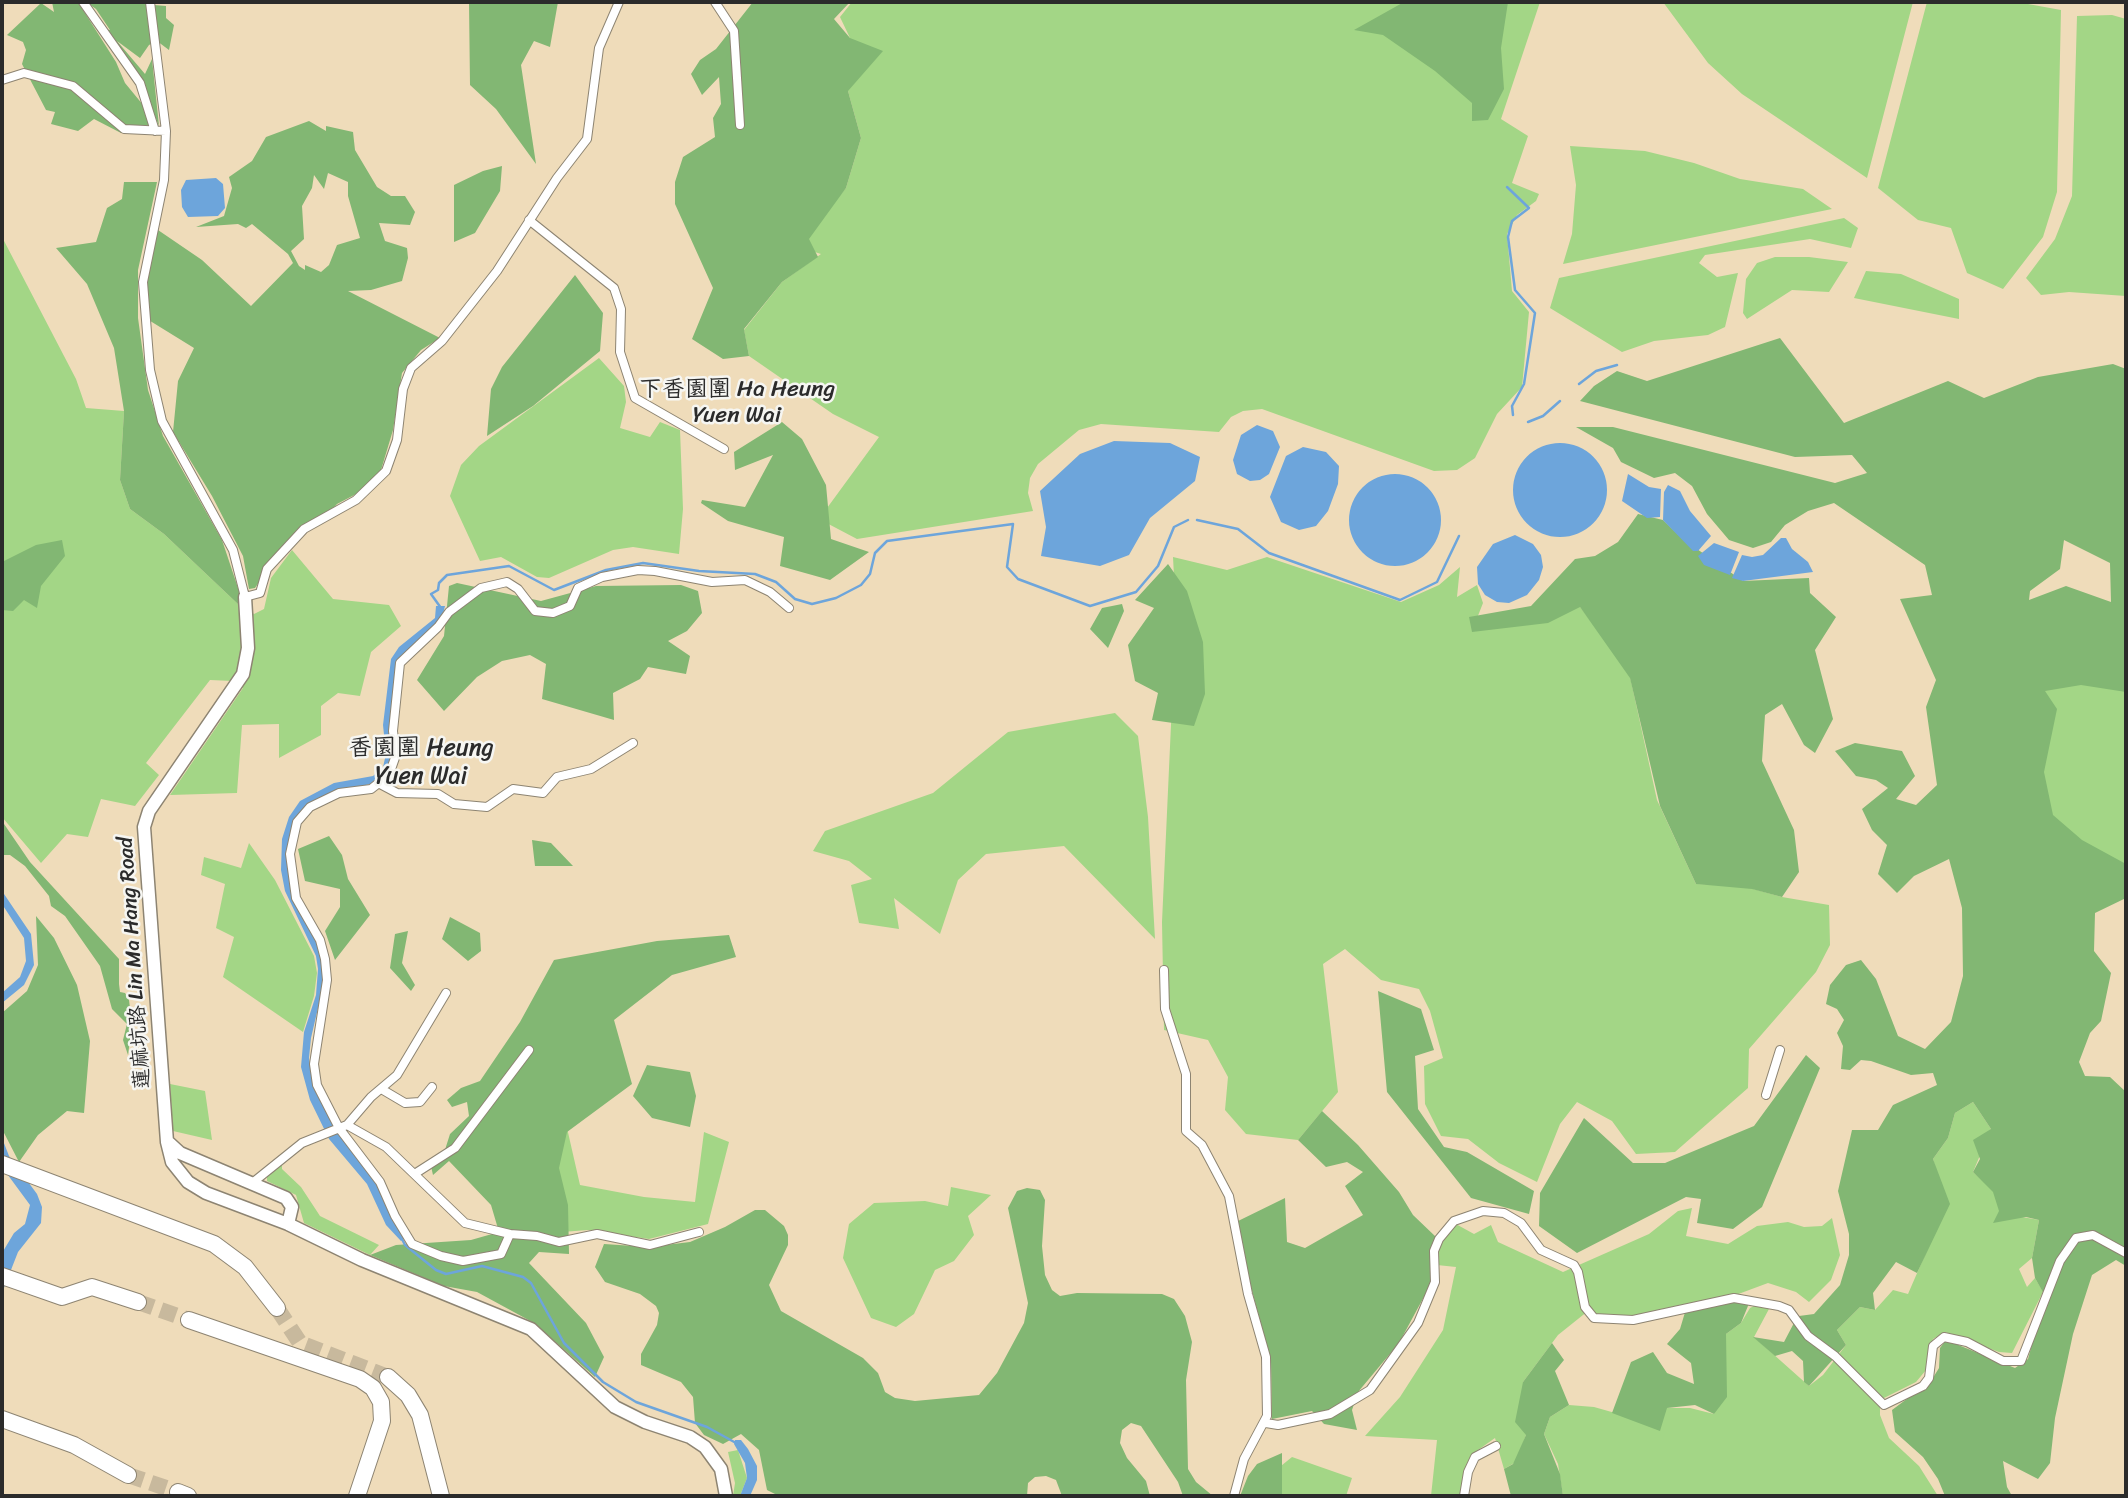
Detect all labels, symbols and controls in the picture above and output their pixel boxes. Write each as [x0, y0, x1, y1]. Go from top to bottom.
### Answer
district label: 下香園圍 Ha Heung Yuen Wai [639, 376, 835, 430]
district label: 香園圍 Heung Yuen Wai [348, 735, 494, 791]
street label: 蓮麻坑路 Lin Ma Hang Road [114, 836, 156, 1090]

